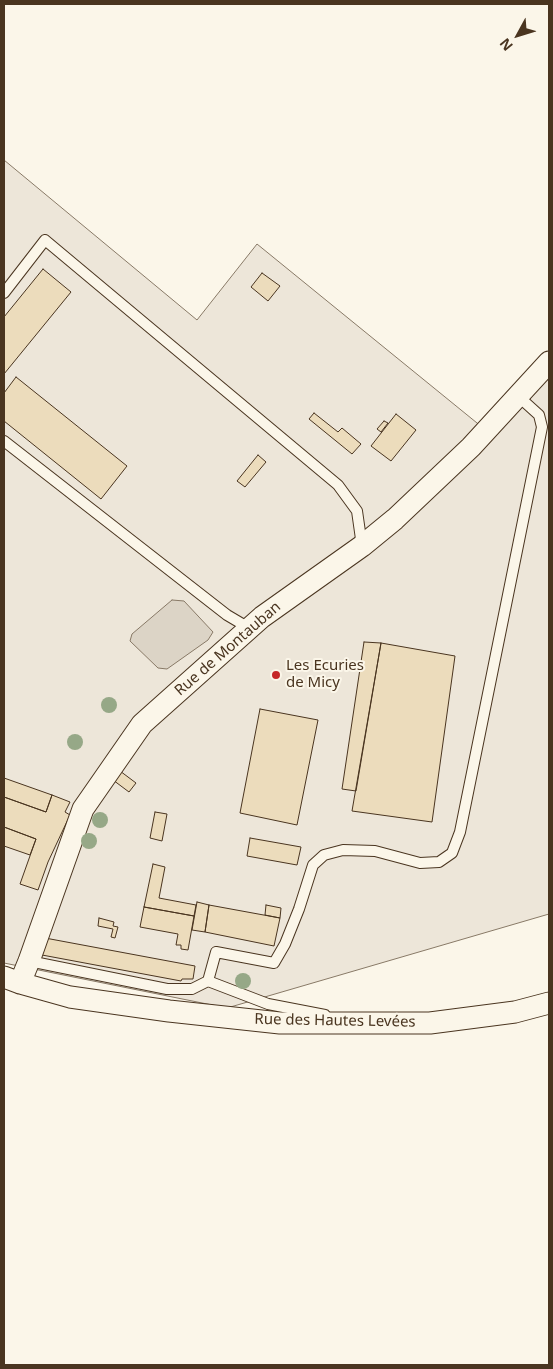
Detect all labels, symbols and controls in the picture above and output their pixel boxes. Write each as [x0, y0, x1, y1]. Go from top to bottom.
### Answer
north arrow [493, 10, 543, 60]
text: N [495, 34, 517, 55]
street label: Rue de Montauban [171, 598, 285, 700]
place label: Les Ecuries de Micy [286, 657, 364, 692]
marker: Les Ecuries de Micy [270, 669, 282, 681]
street label: Rue des Hautes Levées [254, 1011, 416, 1031]

